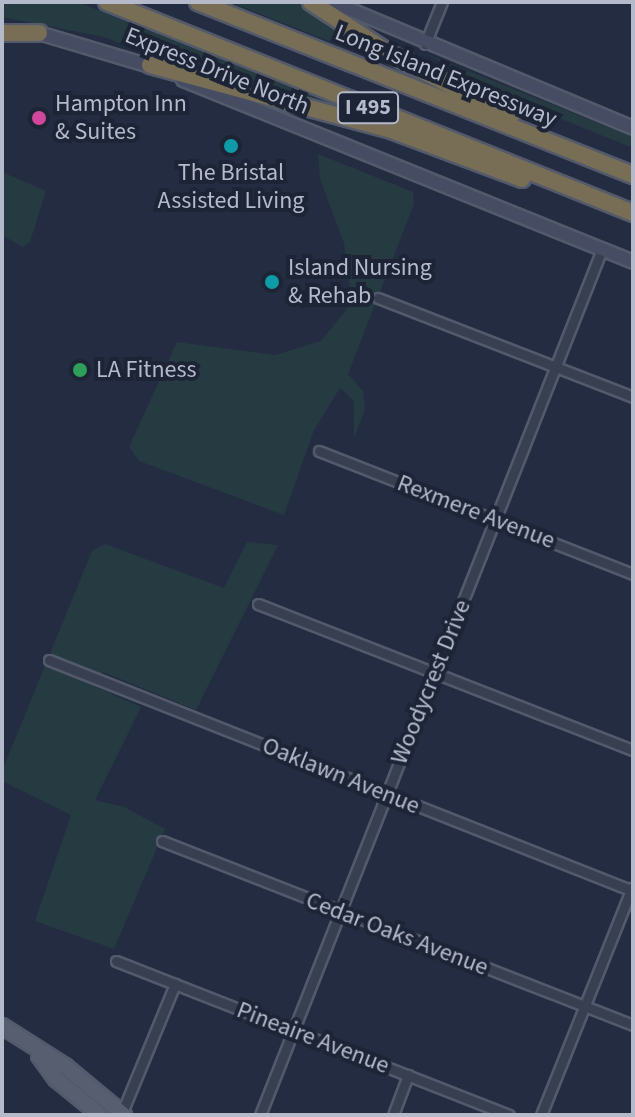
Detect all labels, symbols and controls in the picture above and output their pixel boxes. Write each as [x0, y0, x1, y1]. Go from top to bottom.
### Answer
street label: Long Island Expressway [331, 18, 561, 134]
street label: Express Drive North [121, 21, 313, 121]
place label: Hampton Inn & Suites [55, 90, 187, 146]
road number: I 495 [336, 90, 400, 126]
marker: Hampton Inn & Suites [30, 109, 48, 127]
marker: The Bristal Assisted Living [222, 137, 240, 155]
place label: The Bristal Assisted Living [158, 159, 304, 215]
place label: Island Nursing & Rehab [288, 254, 432, 310]
marker: Island Nursing & Rehab [263, 273, 281, 291]
place label: LA Fitness [96, 356, 197, 384]
marker: LA Fitness [71, 361, 89, 379]
street label: Rexmere Avenue [393, 469, 559, 555]
street label: Woodycrest Drive [385, 596, 477, 768]
street label: Oaklawn Avenue [258, 731, 424, 821]
street label: Cedar Oaks Avenue [302, 886, 492, 982]
street label: Pineaire Avenue [233, 996, 393, 1080]

